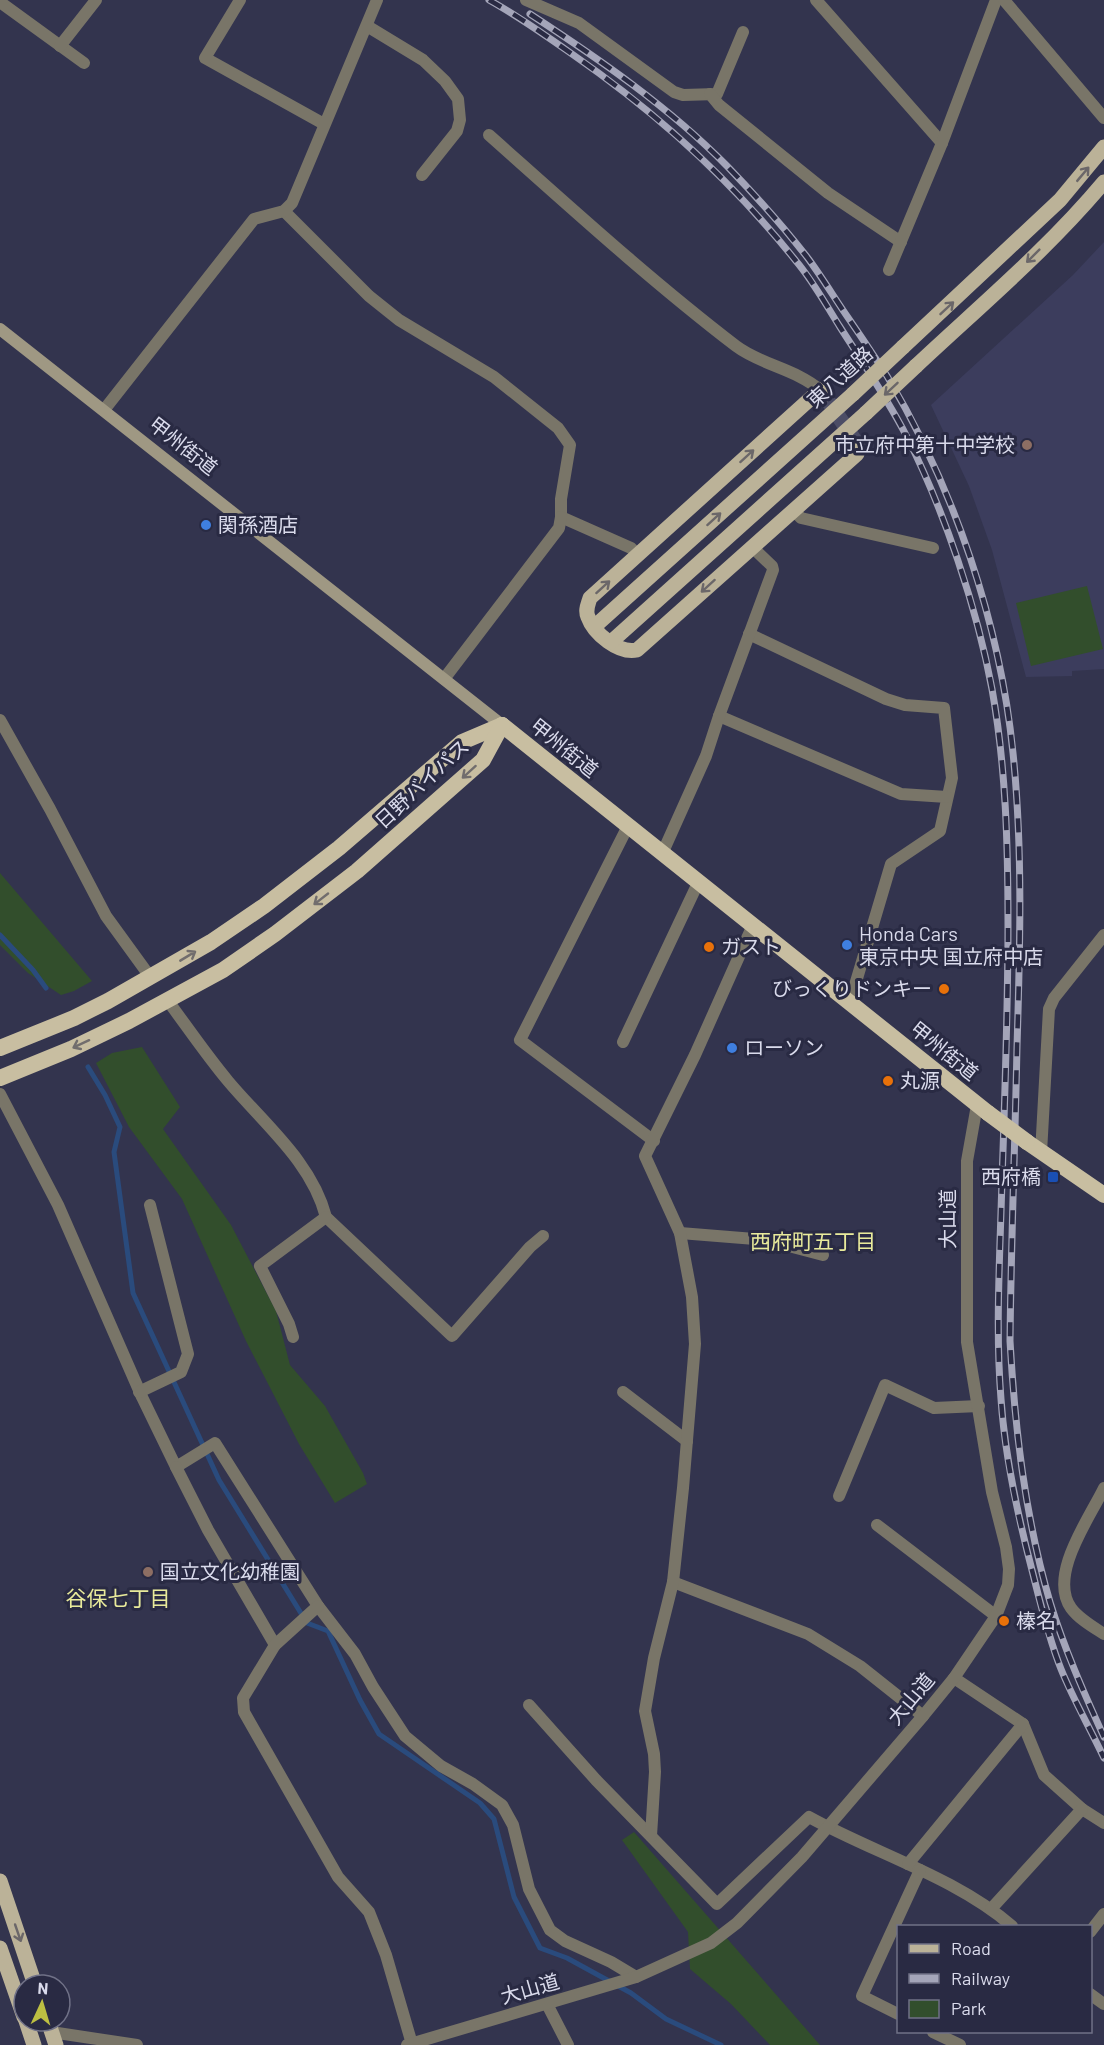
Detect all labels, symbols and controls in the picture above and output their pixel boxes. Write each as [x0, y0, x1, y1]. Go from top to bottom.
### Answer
one-way arrow [1076, 167, 1090, 182]
one-way arrow [1025, 249, 1040, 264]
one-way arrow [939, 301, 954, 315]
street label: 東八道路 [802, 341, 877, 412]
one-way arrow [884, 382, 899, 396]
street label: 甲州街道 [145, 411, 223, 479]
place label: 市立府中第十中学校 [835, 432, 1015, 456]
marker: 市立府中第十中学校 [1020, 438, 1034, 452]
one-way arrow [740, 449, 755, 463]
place label: 関孫酒店 [218, 512, 298, 536]
one-way arrow [706, 512, 721, 526]
marker: 関孫酒店 [199, 518, 213, 532]
one-way arrow [701, 579, 716, 593]
one-way arrow [595, 580, 610, 594]
street label: 甲州街道 [526, 713, 603, 782]
street label: 日野バイパス [369, 734, 473, 833]
one-way arrow [462, 765, 477, 779]
one-way arrow [313, 893, 329, 905]
place label: Honda Cars 東京中央 国立府中店 [859, 921, 1043, 968]
place label: ガスト [721, 934, 781, 958]
marker: Honda Cars 東京中央 国立府中店 [840, 938, 854, 952]
marker: ガスト [702, 940, 716, 954]
one-way arrow [179, 949, 196, 961]
place label: びっくりドンキー [772, 976, 932, 1000]
marker: びっくりドンキー [937, 982, 951, 996]
street label: 甲州街道 [906, 1016, 983, 1085]
place label: ローソン [744, 1035, 824, 1059]
one-way arrow [73, 1038, 91, 1050]
marker: ローソン [725, 1041, 739, 1055]
place label: 丸源 [900, 1068, 940, 1092]
marker: 丸源 [881, 1074, 895, 1088]
place label: 西府橋 [981, 1164, 1041, 1188]
marker: 西府橋 [1046, 1170, 1060, 1184]
street label: 大山道 [935, 1189, 959, 1249]
district label: 西府町五丁目 [750, 1228, 876, 1253]
place label: 国立文化幼稚園 [160, 1559, 300, 1583]
marker: 国立文化幼稚園 [141, 1565, 155, 1579]
district label: 谷保七丁目 [66, 1585, 171, 1610]
place label: 榛名 [1016, 1608, 1056, 1632]
marker: 榛名 [997, 1614, 1011, 1628]
street label: 大山道 [882, 1668, 939, 1729]
one-way arrow [13, 1923, 24, 1942]
legend [897, 1925, 1092, 2033]
text: Road [951, 1937, 991, 1959]
text: Railway [951, 1967, 1010, 1989]
street label: 大山道 [498, 1968, 562, 2008]
north arrow [12, 1973, 72, 2033]
text: N [37, 1978, 49, 1997]
text: Park [951, 1997, 986, 2019]

